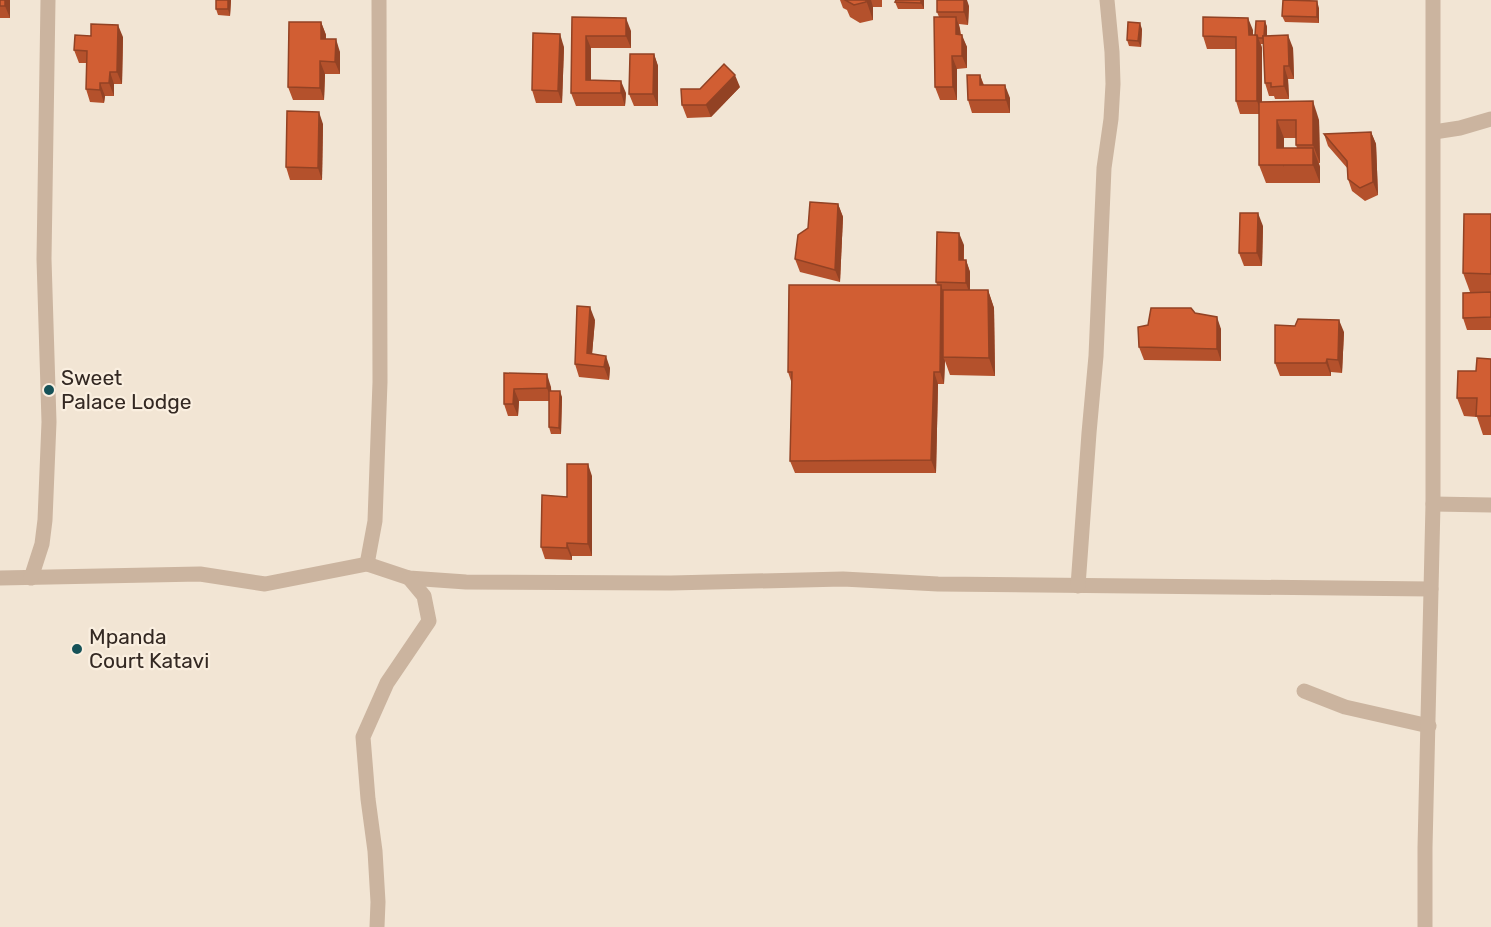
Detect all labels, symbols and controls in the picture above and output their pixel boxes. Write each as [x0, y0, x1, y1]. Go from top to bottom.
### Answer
place label: Sweet Palace Lodge [61, 365, 192, 414]
marker: Sweet Palace Lodge [42, 383, 56, 397]
place label: Mpanda Court Katavi [89, 624, 209, 673]
marker: Mpanda Court Katavi [70, 642, 84, 656]

